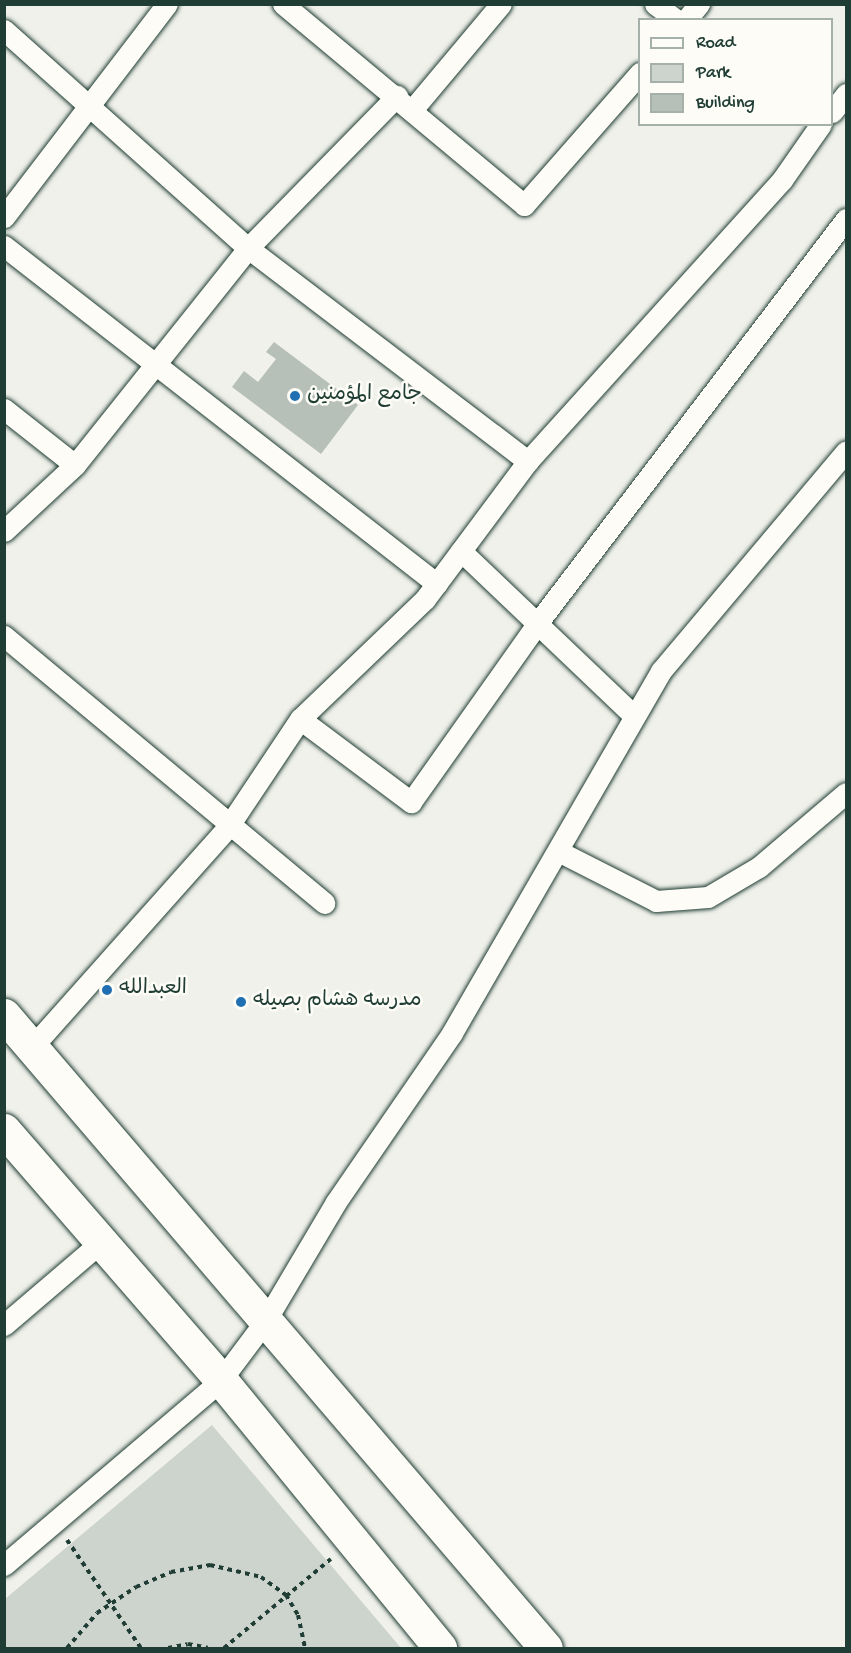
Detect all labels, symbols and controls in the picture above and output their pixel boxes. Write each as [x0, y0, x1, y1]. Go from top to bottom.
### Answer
legend [638, 18, 833, 126]
text: Road [696, 33, 735, 54]
text: Park [696, 63, 730, 84]
text: Building [696, 93, 755, 114]
place label: جامع المؤمنين [307, 383, 422, 409]
marker: جامع المؤمنين [288, 389, 302, 403]
place label: العبدالله [119, 977, 187, 1003]
marker: العبدالله [100, 983, 114, 997]
place label: مدرسه هشام بصيله [253, 989, 422, 1015]
marker: مدرسه هشام بصيله [234, 995, 248, 1009]

